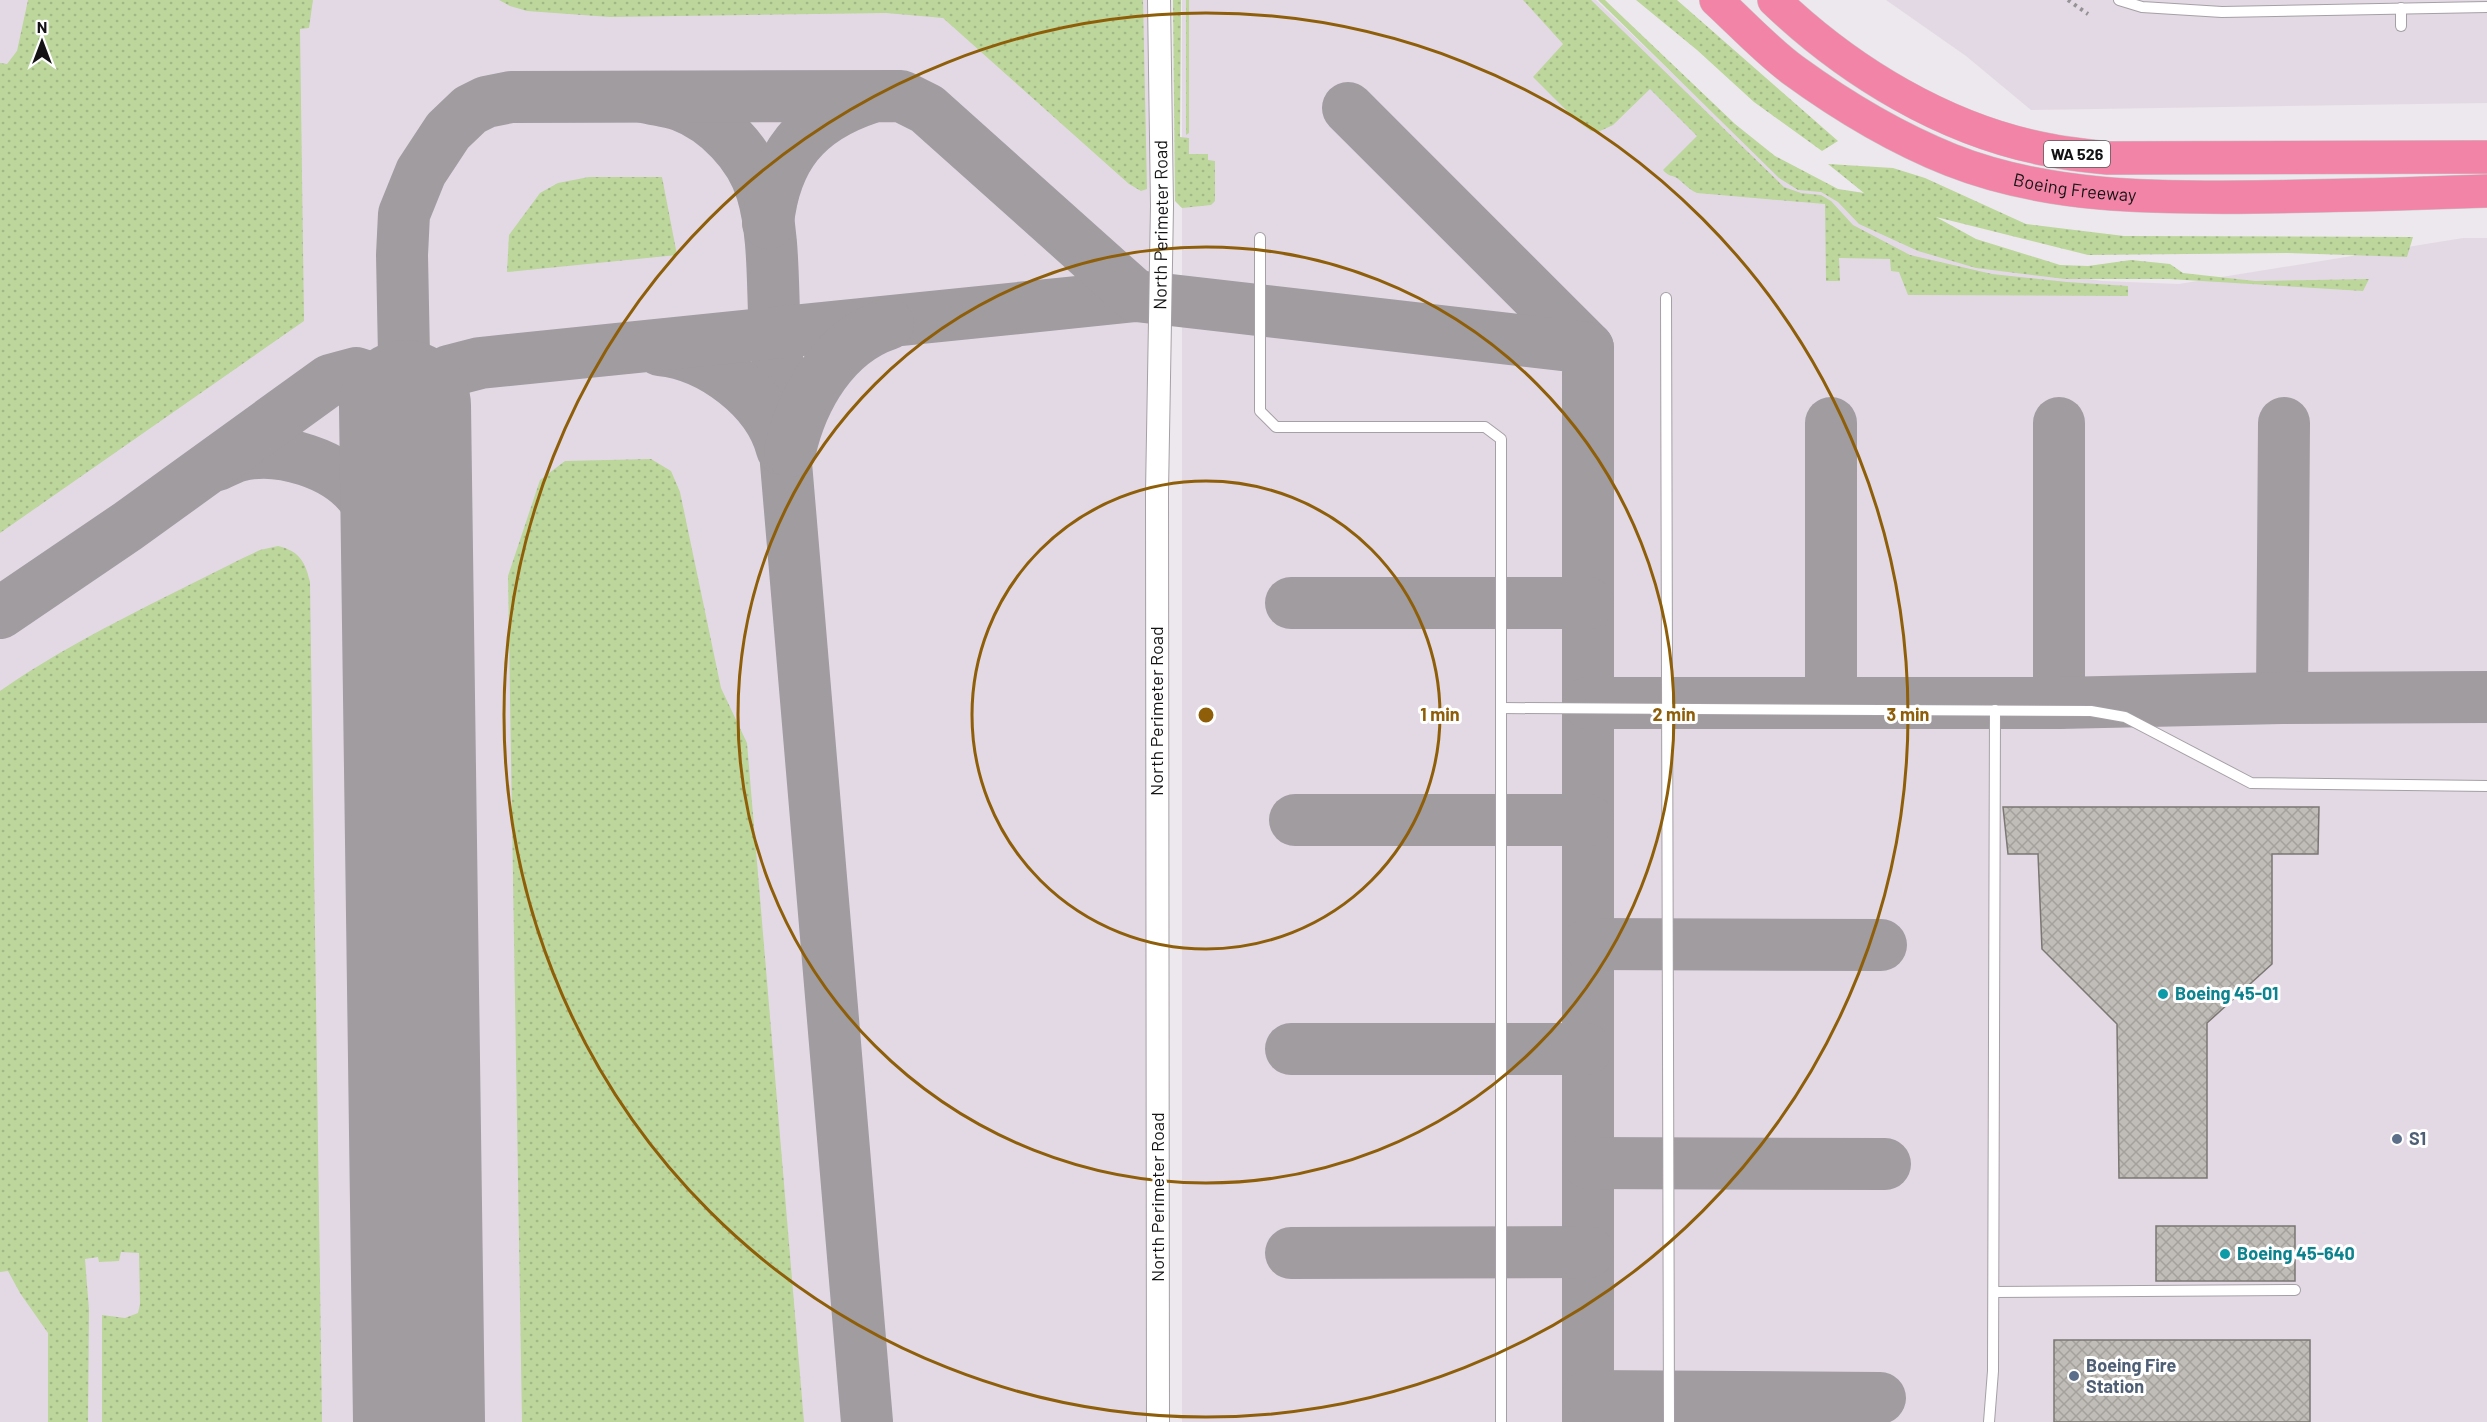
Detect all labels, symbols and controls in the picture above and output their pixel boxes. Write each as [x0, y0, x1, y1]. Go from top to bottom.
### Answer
north arrow [12, 12, 72, 72]
text: N [37, 17, 47, 36]
street label: North Perimeter Road [1148, 140, 1172, 310]
road number: WA 526 [2044, 141, 2110, 167]
street label: Boeing Freeway [2011, 168, 2137, 206]
street label: North Perimeter Road [1145, 626, 1167, 796]
text: 1 min [1420, 703, 1460, 725]
text: 2 min [1652, 703, 1696, 725]
text: 3 min [1887, 703, 1929, 725]
centre of rings [1196, 705, 1216, 725]
place label: Boeing 45-01 [2175, 982, 2278, 1004]
marker: Boeing 45-01 [2156, 987, 2170, 1001]
street label: North Perimeter Road [1146, 1112, 1168, 1282]
place label: S1 [2409, 1127, 2426, 1149]
marker: S1 [2390, 1132, 2404, 1146]
place label: Boeing 45-640 [2237, 1242, 2355, 1264]
marker: Boeing 45-640 [2218, 1247, 2232, 1261]
place label: Boeing Fire Station [2086, 1354, 2176, 1397]
marker: Boeing Fire Station [2067, 1369, 2081, 1383]

